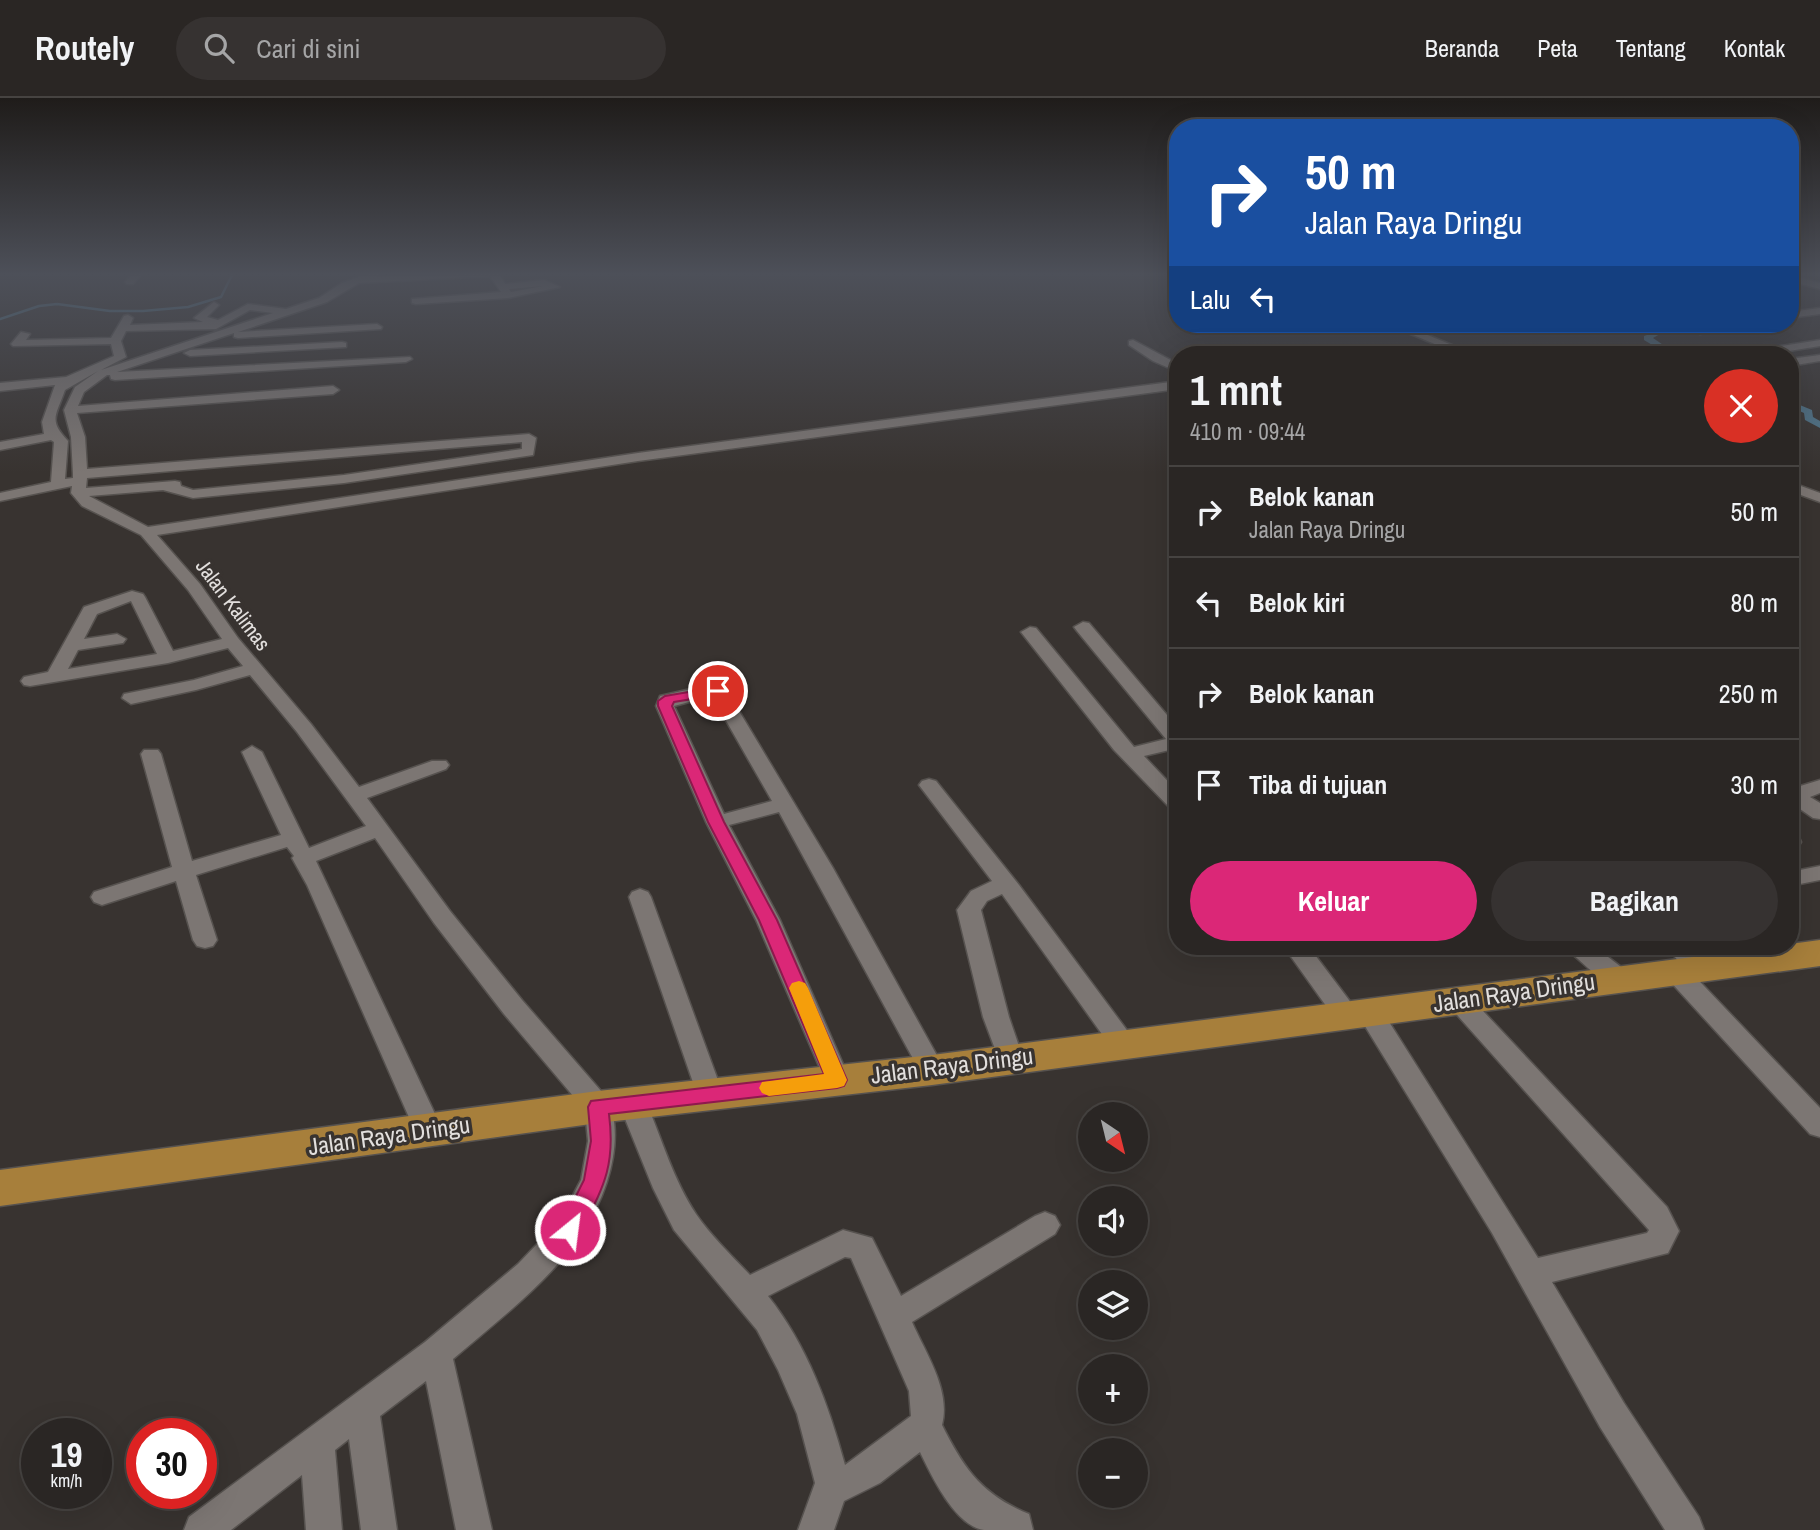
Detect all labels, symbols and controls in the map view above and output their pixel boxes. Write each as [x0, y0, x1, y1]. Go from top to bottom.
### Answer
search box [176, 17, 666, 80]
text: Routely [35, 26, 134, 70]
icon: search [200, 29, 238, 67]
text: Cari di sini [256, 31, 361, 66]
text: Beranda [1425, 32, 1499, 64]
text: Peta [1537, 32, 1578, 64]
text: Tentang [1616, 32, 1686, 64]
text: Kontak [1724, 32, 1785, 64]
text: 50 m [1305, 138, 1397, 204]
icon: right [1190, 147, 1281, 238]
text: Jalan Raya Dringu [1305, 201, 1522, 244]
icon: left [1244, 280, 1282, 318]
text: Lalu [1190, 282, 1230, 317]
text: 1 mnt [1190, 362, 1282, 418]
button: close [1704, 369, 1778, 443]
text: 410 m · 09:44 [1190, 416, 1305, 447]
text: Belok kanan [1249, 479, 1375, 514]
icon: right [1190, 493, 1228, 531]
text: 50 m [1731, 494, 1778, 529]
text: Jalan Raya Dringu [1249, 514, 1405, 545]
street label: Jalan Kalimas [189, 553, 278, 657]
icon: left [1190, 584, 1228, 622]
text: Belok kiri [1249, 585, 1345, 620]
text: 80 m [1731, 585, 1778, 620]
pin [688, 661, 748, 721]
icon: arrive [699, 672, 737, 710]
icon: right [1190, 675, 1228, 713]
text: Belok kanan [1249, 676, 1375, 711]
text: 250 m [1719, 676, 1778, 711]
icon: arrive [1190, 766, 1228, 804]
text: Tiba di tujuan [1249, 767, 1387, 802]
text: 30 m [1731, 767, 1778, 802]
button: Keluar [1190, 861, 1477, 941]
button: Bagikan [1491, 861, 1778, 941]
street label: Jalan Raya Dringu [1431, 965, 1597, 1019]
street label: Jalan Raya Dringu [869, 1039, 1035, 1091]
north arrow [1078, 1102, 1148, 1172]
map controls [1078, 1102, 1148, 1508]
street label: Jalan Raya Dringu [306, 1108, 472, 1162]
button: sound [1078, 1186, 1148, 1256]
position arrow [533, 1193, 607, 1267]
button: layers [1078, 1270, 1148, 1340]
button: + [1078, 1354, 1148, 1424]
speed limit sign: 30 [126, 1418, 217, 1509]
text: 19 [51, 1431, 82, 1478]
button: − [1078, 1438, 1148, 1508]
text: km/h [51, 1468, 83, 1493]

